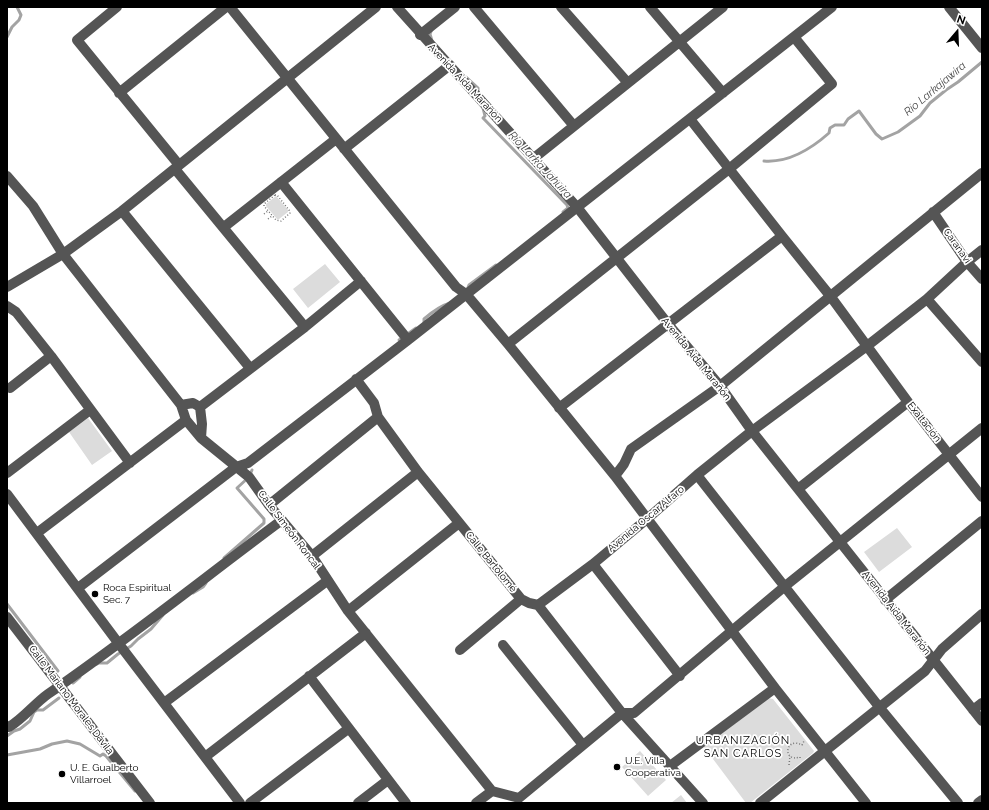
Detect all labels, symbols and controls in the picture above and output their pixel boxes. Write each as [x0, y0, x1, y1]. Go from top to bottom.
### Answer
north arrow [937, 12, 977, 52]
text: N [955, 13, 967, 28]
street label: Avenida Aida Marañón [425, 41, 505, 125]
water label: Río Larkajawira [901, 59, 969, 119]
water label: Río Lark’a Jahuira [506, 129, 574, 201]
street label: Caranavi [941, 226, 973, 266]
street label: Avenida Aida Marañón [659, 315, 733, 403]
street label: Exaltación [905, 400, 943, 444]
street label: Avenida Oscar Alfaro [605, 483, 687, 555]
street label: Calle Simeón Roncal [255, 488, 323, 572]
street label: Calle Bartolomé [463, 529, 519, 595]
street label: Avenida Aida Marañón [859, 569, 933, 657]
place label: Roca Espiritual Sec. 7 [103, 582, 171, 606]
marker: Roca Espiritual Sec. 7 [90, 589, 100, 599]
street label: Calle Mariano Morales Dávila [26, 643, 116, 757]
district label: URBANIZACIÓN SAN CARLOS [696, 734, 790, 760]
place label: U.E. Villa Cooperativa [625, 755, 681, 778]
place label: U. E. Gualberto Villarroel [70, 762, 138, 786]
marker: U.E. Villa Cooperativa [612, 762, 622, 772]
marker: U. E. Gualberto Villarroel [57, 769, 67, 779]

